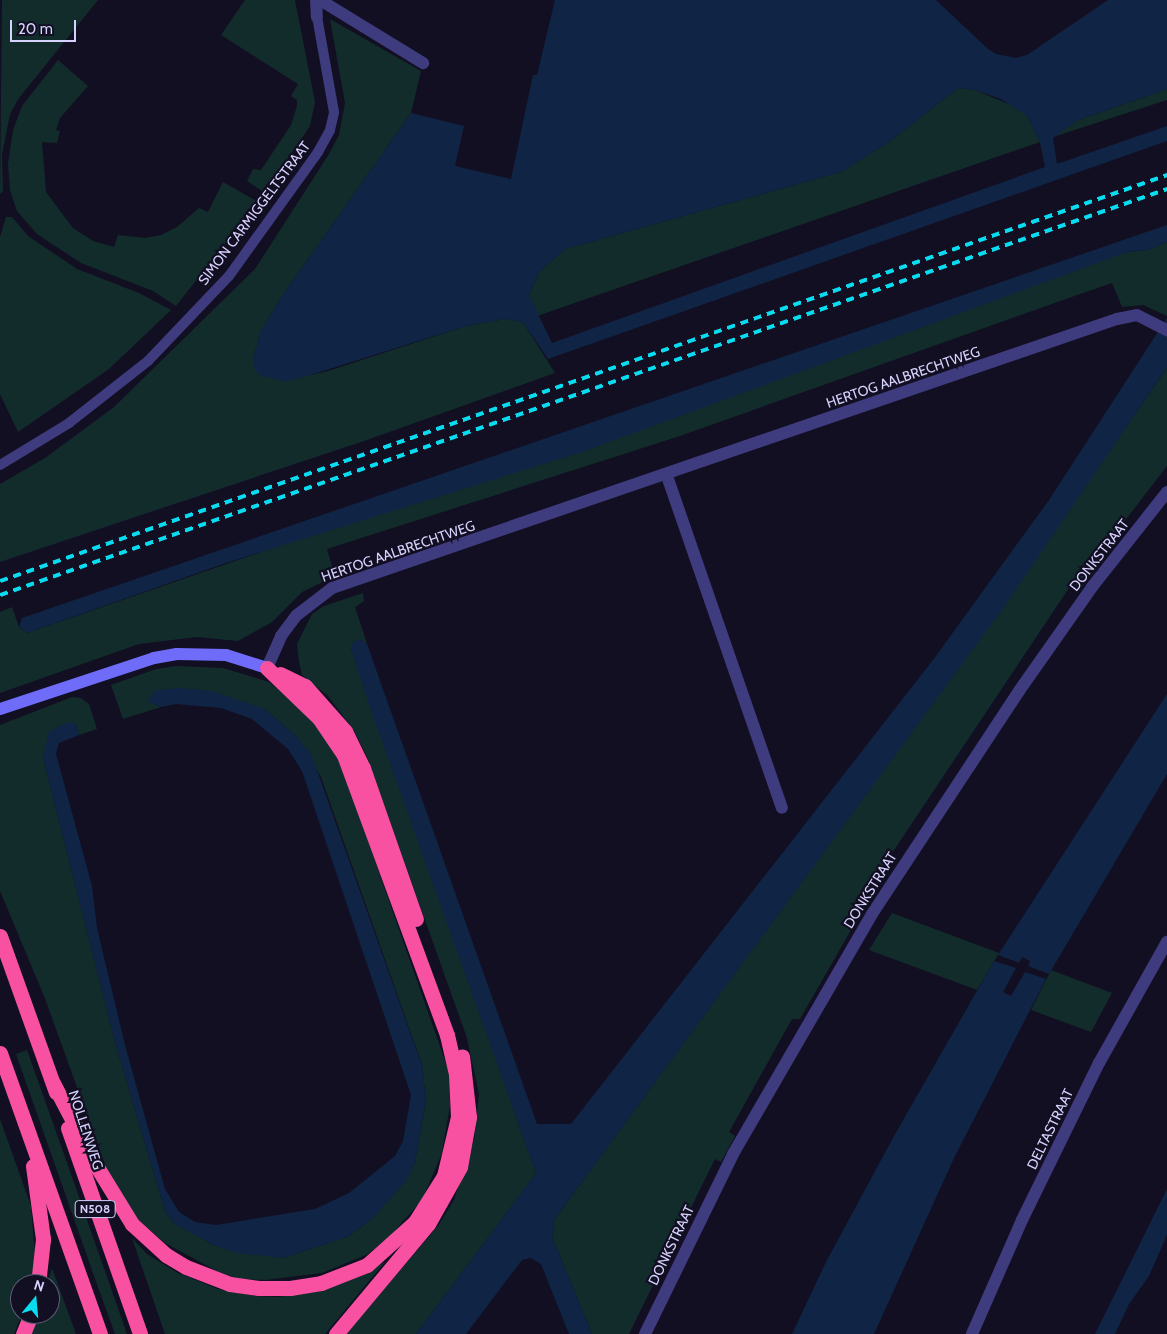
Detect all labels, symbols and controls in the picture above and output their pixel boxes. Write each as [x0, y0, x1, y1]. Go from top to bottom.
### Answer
scale bar [12, 10, 79, 42]
text: 20 m [18, 20, 53, 38]
street label: SIMON CARMIGGELTSTRAAT [194, 138, 314, 288]
street label: HERTOG AALBRECHTWEG [824, 343, 982, 411]
street label: DONKSTRAAT [1066, 516, 1132, 594]
street label: HERTOG AALBRECHTWEG [319, 517, 477, 585]
street label: DONKSTRAAT [840, 849, 900, 931]
street label: DELTASTRAAT [1023, 1086, 1077, 1172]
street label: NOLLENWEG [65, 1088, 107, 1172]
road number: N508 [74, 1200, 116, 1218]
street label: DONKSTRAAT [644, 1202, 698, 1288]
north arrow [10, 1274, 60, 1324]
text: N [32, 1276, 46, 1296]

